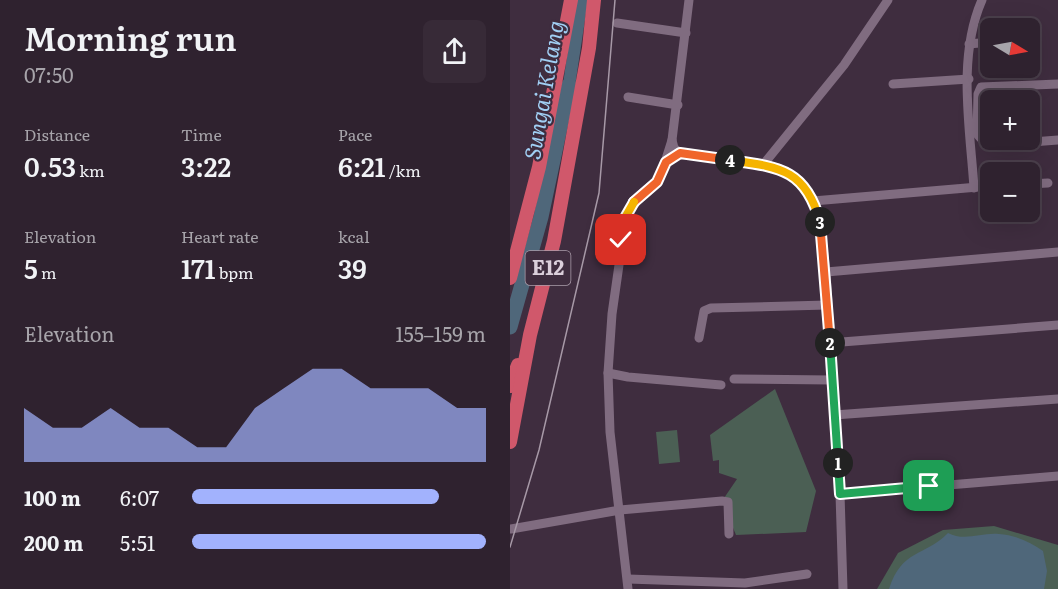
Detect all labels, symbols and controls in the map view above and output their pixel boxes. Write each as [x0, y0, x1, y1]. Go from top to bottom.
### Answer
text: Morning run [24, 12, 237, 61]
water label: Sungai Kelang [514, 18, 571, 162]
north arrow [980, 18, 1040, 78]
map controls [980, 18, 1040, 222]
button: share [423, 20, 486, 83]
text: 07:50 [24, 59, 74, 89]
button: + [980, 90, 1040, 150]
text: Distance [24, 122, 90, 146]
text: Time [181, 122, 222, 146]
text: Pace [338, 122, 372, 146]
pin: 4 [715, 145, 745, 175]
text: 0.53 [24, 146, 76, 185]
text: 3:22 [181, 146, 231, 185]
text: 6:21 [338, 146, 385, 185]
text: 4 [725, 148, 735, 172]
text: km [76, 158, 105, 182]
text: /km [385, 158, 421, 182]
button: − [980, 162, 1040, 222]
pin: 3 [805, 207, 835, 237]
text: 3 [816, 210, 824, 234]
pin [595, 214, 646, 265]
icon: check [604, 223, 637, 256]
text: Elevation [24, 224, 96, 248]
text: Heart rate [181, 224, 259, 248]
text: kcal [338, 224, 370, 248]
text: 5 [24, 248, 38, 287]
text: 171 [181, 248, 216, 287]
text: 39 [338, 248, 367, 287]
road number: E12 [525, 251, 570, 285]
text: m [38, 260, 57, 284]
text: bpm [216, 260, 254, 284]
text: Elevation [24, 318, 114, 348]
text: 155–159 m [395, 318, 486, 348]
pin: 2 [815, 328, 845, 358]
text: 2 [826, 331, 834, 355]
pin: 1 [823, 448, 853, 478]
text: 1 [835, 451, 841, 475]
pin [903, 460, 954, 511]
icon: arrive [912, 469, 945, 502]
text: 100 m [24, 482, 81, 512]
text: 6:07 [120, 482, 159, 512]
text: 200 m [24, 527, 83, 557]
text: 5:51 [120, 527, 155, 557]

